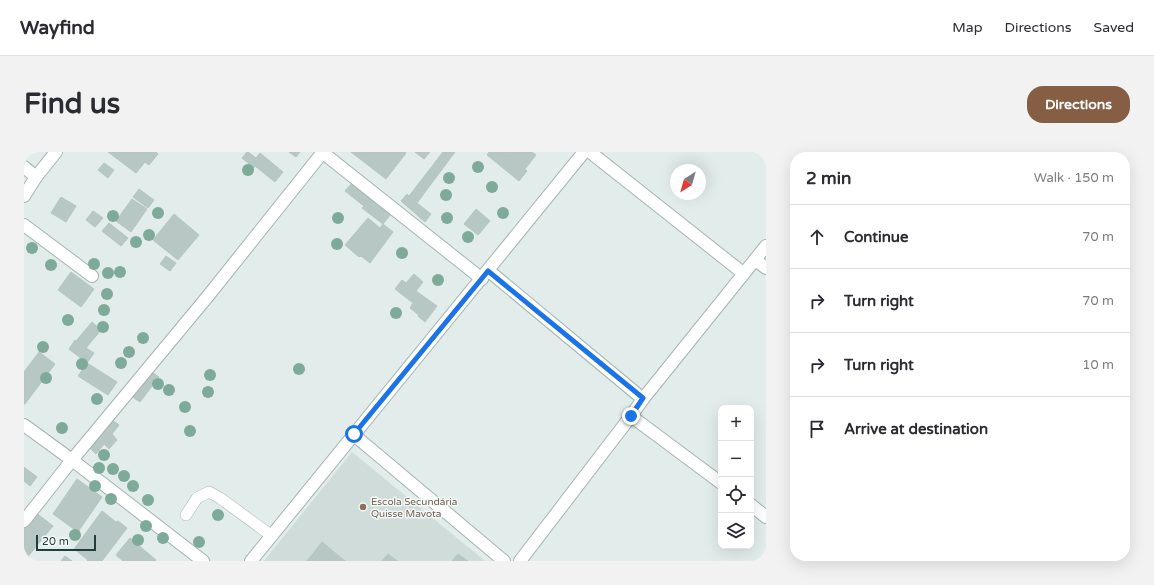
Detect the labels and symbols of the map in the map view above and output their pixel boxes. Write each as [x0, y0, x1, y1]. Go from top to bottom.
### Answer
north arrow [670, 164, 706, 200]
route end [622, 407, 640, 425]
route start [345, 425, 363, 443]
place label: Escola Secundária Quisse Mavota [371, 496, 457, 520]
marker: Escola Secundária Quisse Mavota [358, 502, 368, 512]
scale bar [36, 533, 96, 552]

